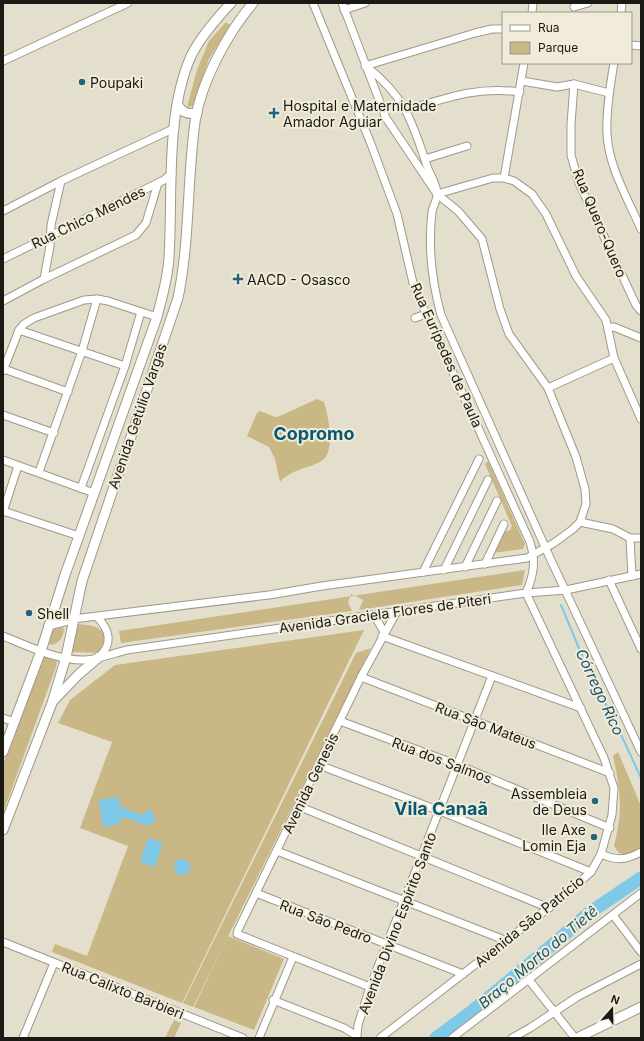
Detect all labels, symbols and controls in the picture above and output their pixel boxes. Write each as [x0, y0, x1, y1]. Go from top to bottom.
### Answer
legend [502, 12, 632, 64]
text: Rua [538, 20, 560, 35]
text: Parque [538, 40, 578, 55]
place label: Poupaki [90, 74, 143, 91]
marker: Poupaki [77, 77, 87, 87]
place label: Hospital e Maternidade Amador Aguiar [283, 97, 437, 130]
marker: Hospital e Maternidade Amador Aguiar [268, 107, 280, 119]
street label: Rua Quero-Quero [569, 166, 631, 280]
street label: Rua Chico Mendes [28, 182, 148, 252]
place label: AACD - Osasco [247, 271, 350, 288]
marker: AACD - Osasco [232, 273, 244, 285]
street label: Rua Eurípedes de Paula [407, 280, 487, 430]
street label: Avenida Getúlio Vargas [104, 341, 170, 491]
district label: Copromo [273, 423, 355, 444]
street label: Avenida Graciela Flores de Piteri [278, 590, 492, 636]
place label: Shell [37, 605, 69, 622]
marker: Shell [24, 608, 34, 618]
water label: Córrego Rico [572, 646, 628, 738]
street label: Rua São Mateus [433, 698, 539, 752]
street label: Avenida Genesis [278, 730, 342, 836]
street label: Rua dos Salmos [390, 733, 494, 787]
place label: Assembleia de Deus [511, 785, 587, 818]
marker: Assembleia de Deus [590, 796, 600, 806]
district label: Vila Canaã [394, 798, 488, 819]
place label: Ile Axe Lomin Eja [522, 821, 586, 854]
street label: Avenida Divino Espírito Santo [354, 830, 440, 1016]
marker: Ile Axe Lomin Eja [589, 832, 599, 842]
street label: Avenida São Patrício [471, 872, 587, 970]
street label: Rua São Pedro [278, 896, 374, 946]
water label: Braço Morto do Tietê [474, 901, 602, 1013]
street label: Rua Calixto Barbieri [59, 958, 187, 1022]
north arrow [592, 989, 632, 1029]
text: N [609, 992, 622, 1008]

